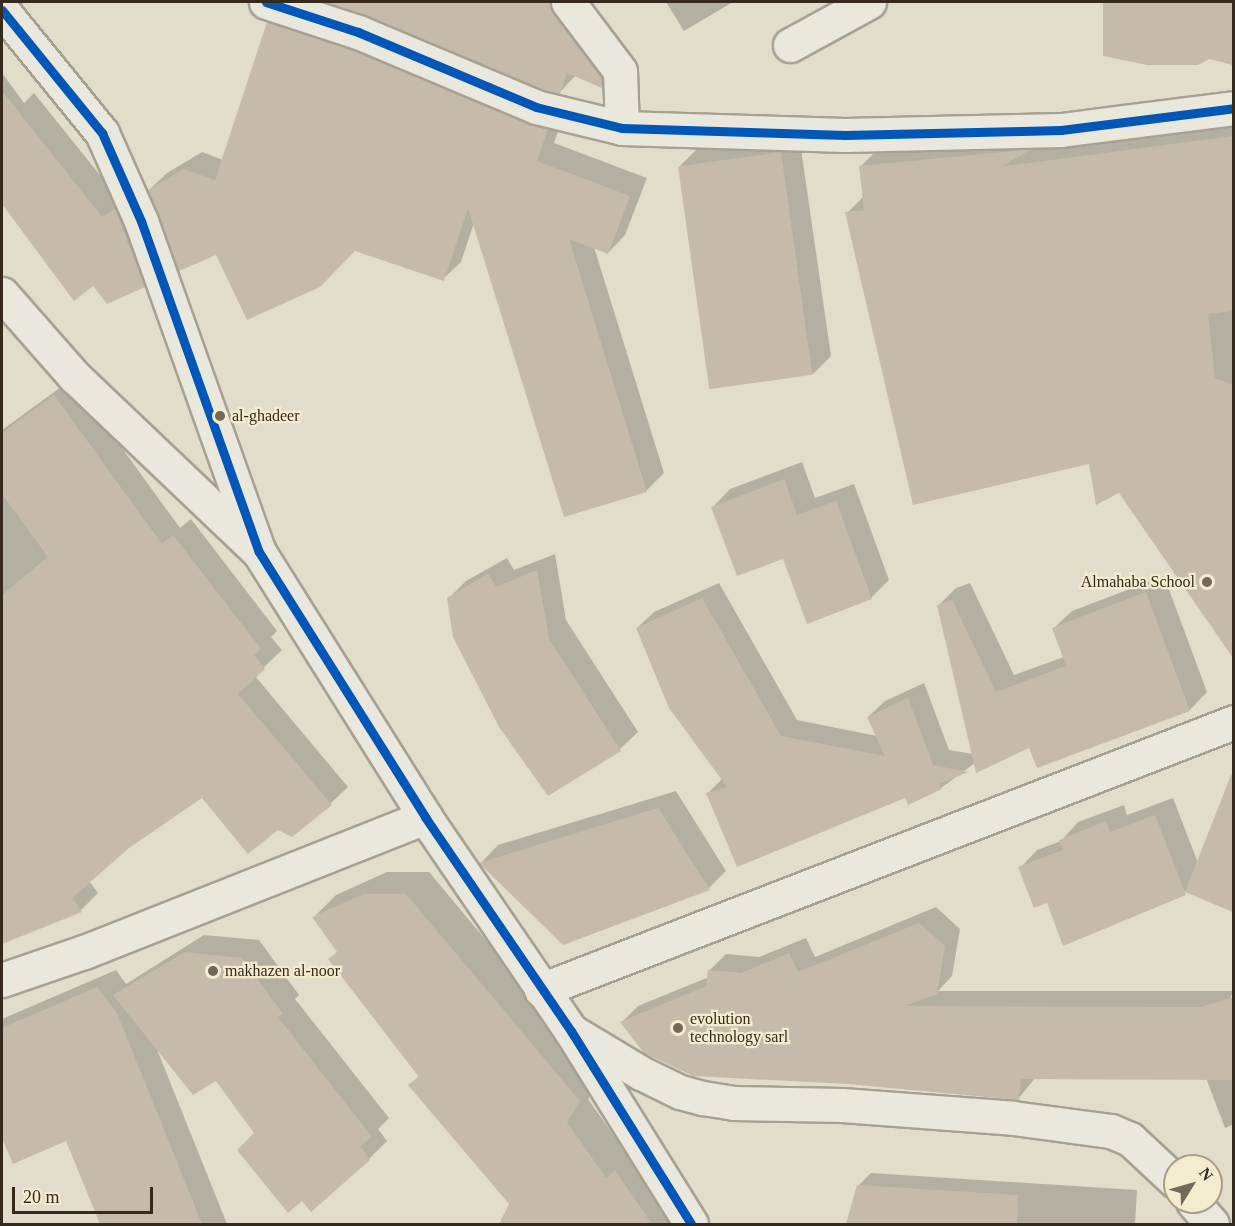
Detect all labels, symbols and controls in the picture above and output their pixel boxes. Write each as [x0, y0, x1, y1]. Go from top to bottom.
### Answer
place label: al-ghadeer [232, 406, 306, 426]
marker: al-ghadeer [213, 409, 227, 423]
place label: Almahaba School [1079, 572, 1195, 592]
marker: Almahaba School [1200, 575, 1214, 589]
place label: makhazen al-noor [225, 961, 348, 981]
marker: makhazen al-noor [206, 964, 220, 978]
place label: evolution technology sarl [690, 1009, 793, 1047]
marker: evolution technology sarl [671, 1021, 685, 1035]
north arrow [1163, 1154, 1223, 1214]
text: N [1196, 1164, 1216, 1184]
scale bar [15, 1175, 156, 1213]
text: 20 m [23, 1187, 60, 1207]

